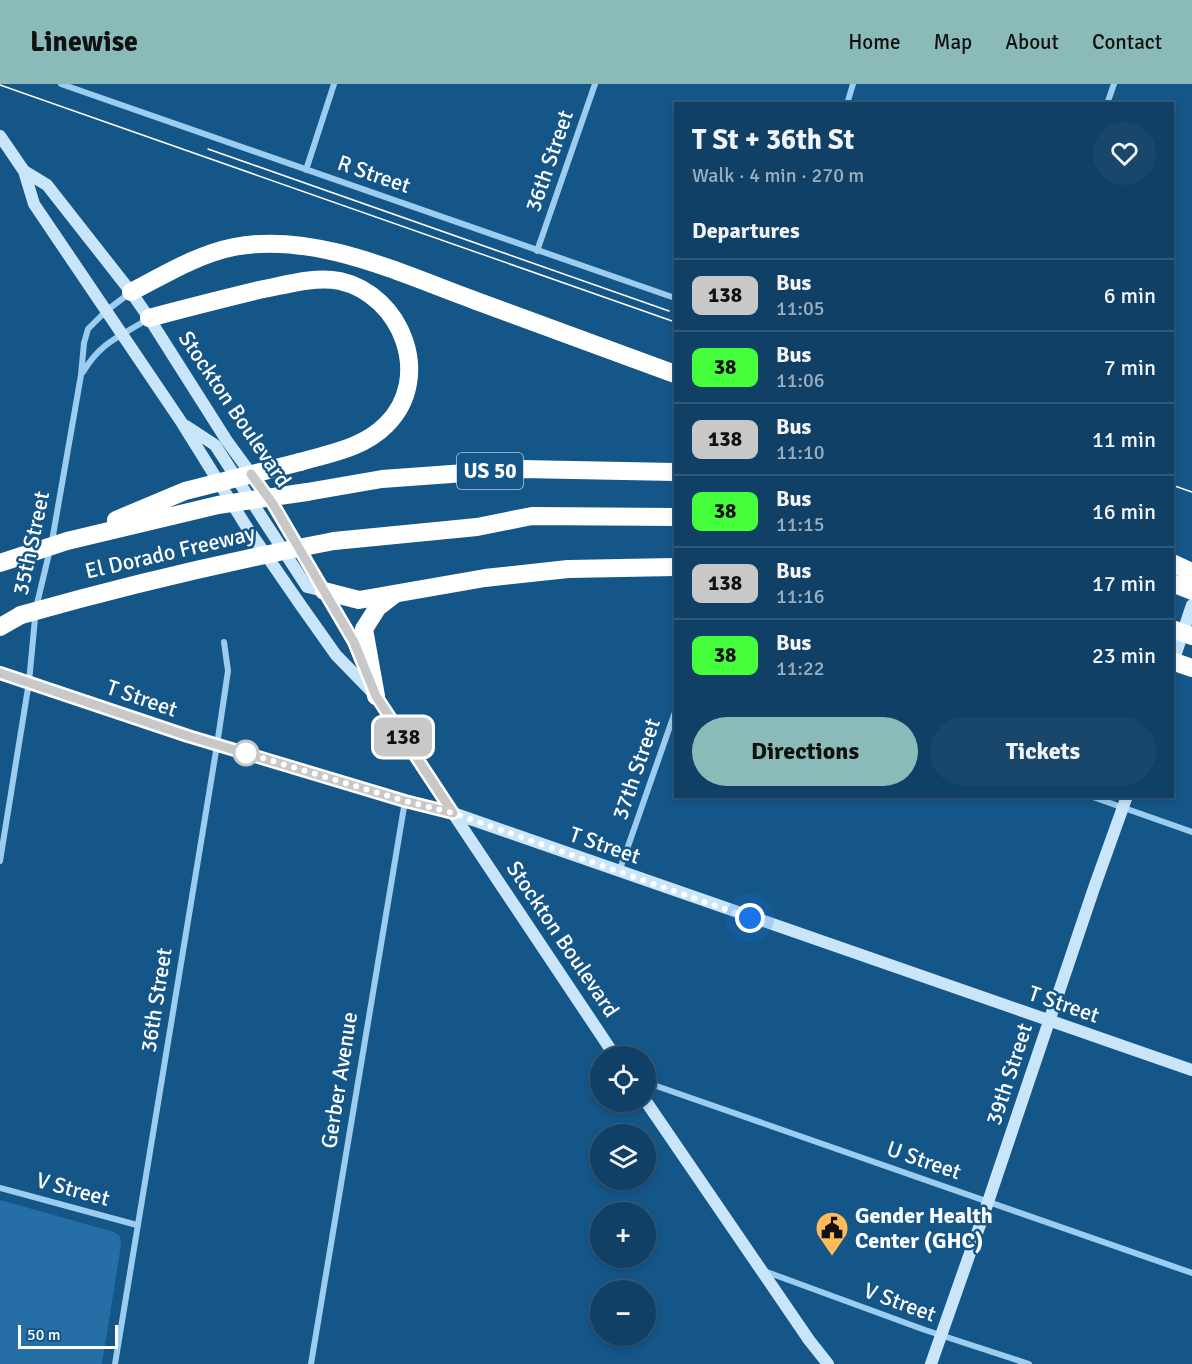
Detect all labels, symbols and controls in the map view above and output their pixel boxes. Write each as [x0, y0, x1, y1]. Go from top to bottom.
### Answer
text: Linewise [30, 25, 138, 59]
text: Home [848, 29, 901, 55]
text: Map [934, 29, 972, 55]
text: About [1005, 29, 1059, 55]
text: Contact [1092, 29, 1162, 55]
street label: 36th Street [519, 106, 579, 215]
button: heart [1093, 122, 1156, 185]
text: T St + 36th St [692, 123, 854, 157]
street label: R Street [334, 149, 414, 199]
text: Walk · 4 min · 270 m [692, 163, 864, 188]
text: Departures [692, 217, 800, 244]
text: Bus [776, 269, 811, 296]
text: 138 [708, 282, 742, 308]
text: 6 min [1104, 282, 1156, 309]
text: 11:05 [776, 296, 825, 321]
street label: Stockton Boulevard [173, 326, 297, 492]
text: Bus [776, 341, 811, 368]
text: 38 [714, 354, 736, 380]
text: 7 min [1104, 354, 1156, 381]
text: 11:06 [776, 368, 825, 393]
text: Bus [776, 413, 811, 440]
text: 138 [708, 426, 742, 452]
text: 11 min [1092, 426, 1156, 453]
text: 11:10 [776, 440, 825, 465]
road number: US 50 [457, 453, 523, 489]
text: Bus [776, 485, 811, 512]
street label: 35th Street [7, 488, 55, 597]
text: 38 [714, 498, 736, 524]
text: 16 min [1092, 498, 1156, 525]
text: 11:15 [776, 512, 825, 537]
street label: El Dorado Freeway [82, 519, 258, 585]
text: Bus [776, 557, 811, 584]
text: 138 [708, 570, 742, 596]
text: 17 min [1092, 570, 1156, 597]
text: 11:16 [776, 584, 825, 609]
text: Bus [776, 629, 811, 656]
text: 38 [714, 642, 736, 668]
text: 23 min [1092, 642, 1156, 669]
text: 11:22 [776, 656, 825, 681]
street label: T Street [103, 673, 181, 723]
street label: 37th Street [606, 714, 666, 823]
button: Directions [692, 717, 918, 786]
button: Tickets [930, 717, 1156, 786]
line badge: 138 [368, 718, 438, 756]
text: 138 [386, 724, 420, 750]
unlabelled marker [233, 740, 259, 766]
street label: T Street [566, 820, 644, 870]
street label: Stockton Boulevard [501, 856, 625, 1022]
your location [735, 903, 765, 933]
street label: 36th Street [134, 945, 178, 1054]
street label: T Street [1025, 979, 1103, 1029]
street label: Gerber Avenue [315, 1010, 363, 1150]
street label: 39th Street [980, 1019, 1038, 1128]
map controls [590, 1046, 656, 1346]
button: locate [590, 1046, 656, 1112]
button: layers [590, 1124, 656, 1190]
street label: U Street [883, 1135, 965, 1185]
street label: V Street [33, 1166, 113, 1212]
button: + [590, 1202, 656, 1268]
place label: Gender Health Center (GHC) [855, 1202, 993, 1254]
public building icon: Gender Health Center (GHC) [814, 1210, 850, 1257]
street label: V Street [860, 1277, 940, 1328]
button: − [590, 1280, 656, 1346]
scale bar [18, 1322, 118, 1350]
text: 50 m [27, 1325, 61, 1345]

